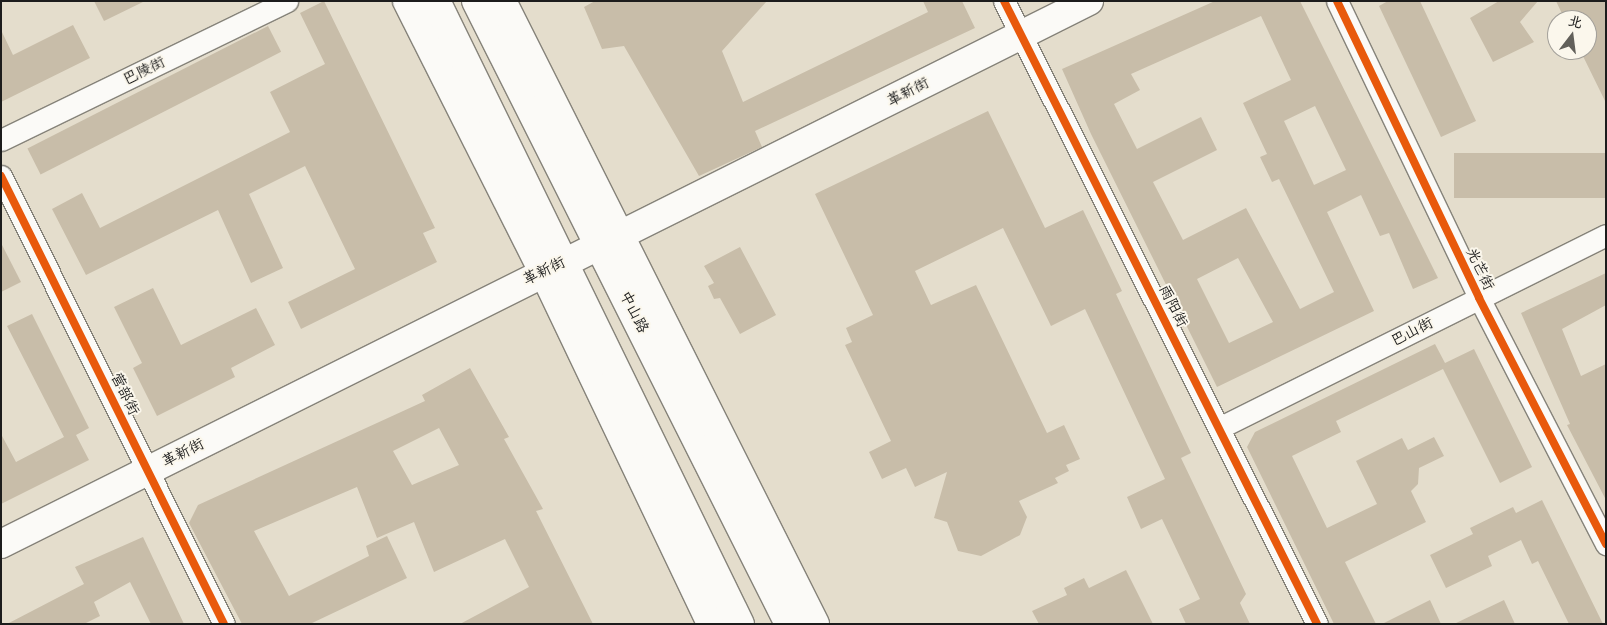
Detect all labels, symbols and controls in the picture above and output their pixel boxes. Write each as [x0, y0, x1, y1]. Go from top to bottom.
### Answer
north arrow [1547, 10, 1597, 60]
text: 北 [1567, 11, 1585, 32]
street label: 巴陵街 [120, 53, 168, 89]
street label: 革新街 [884, 74, 932, 110]
street label: 光芒街 [1462, 245, 1498, 293]
street label: 革新街 [520, 253, 568, 289]
street label: 雨阳街 [1155, 282, 1191, 330]
street label: 中山路 [616, 288, 652, 336]
street label: 巴山街 [1388, 314, 1436, 350]
street label: 营部街 [107, 370, 143, 418]
street label: 革新街 [159, 435, 207, 471]

